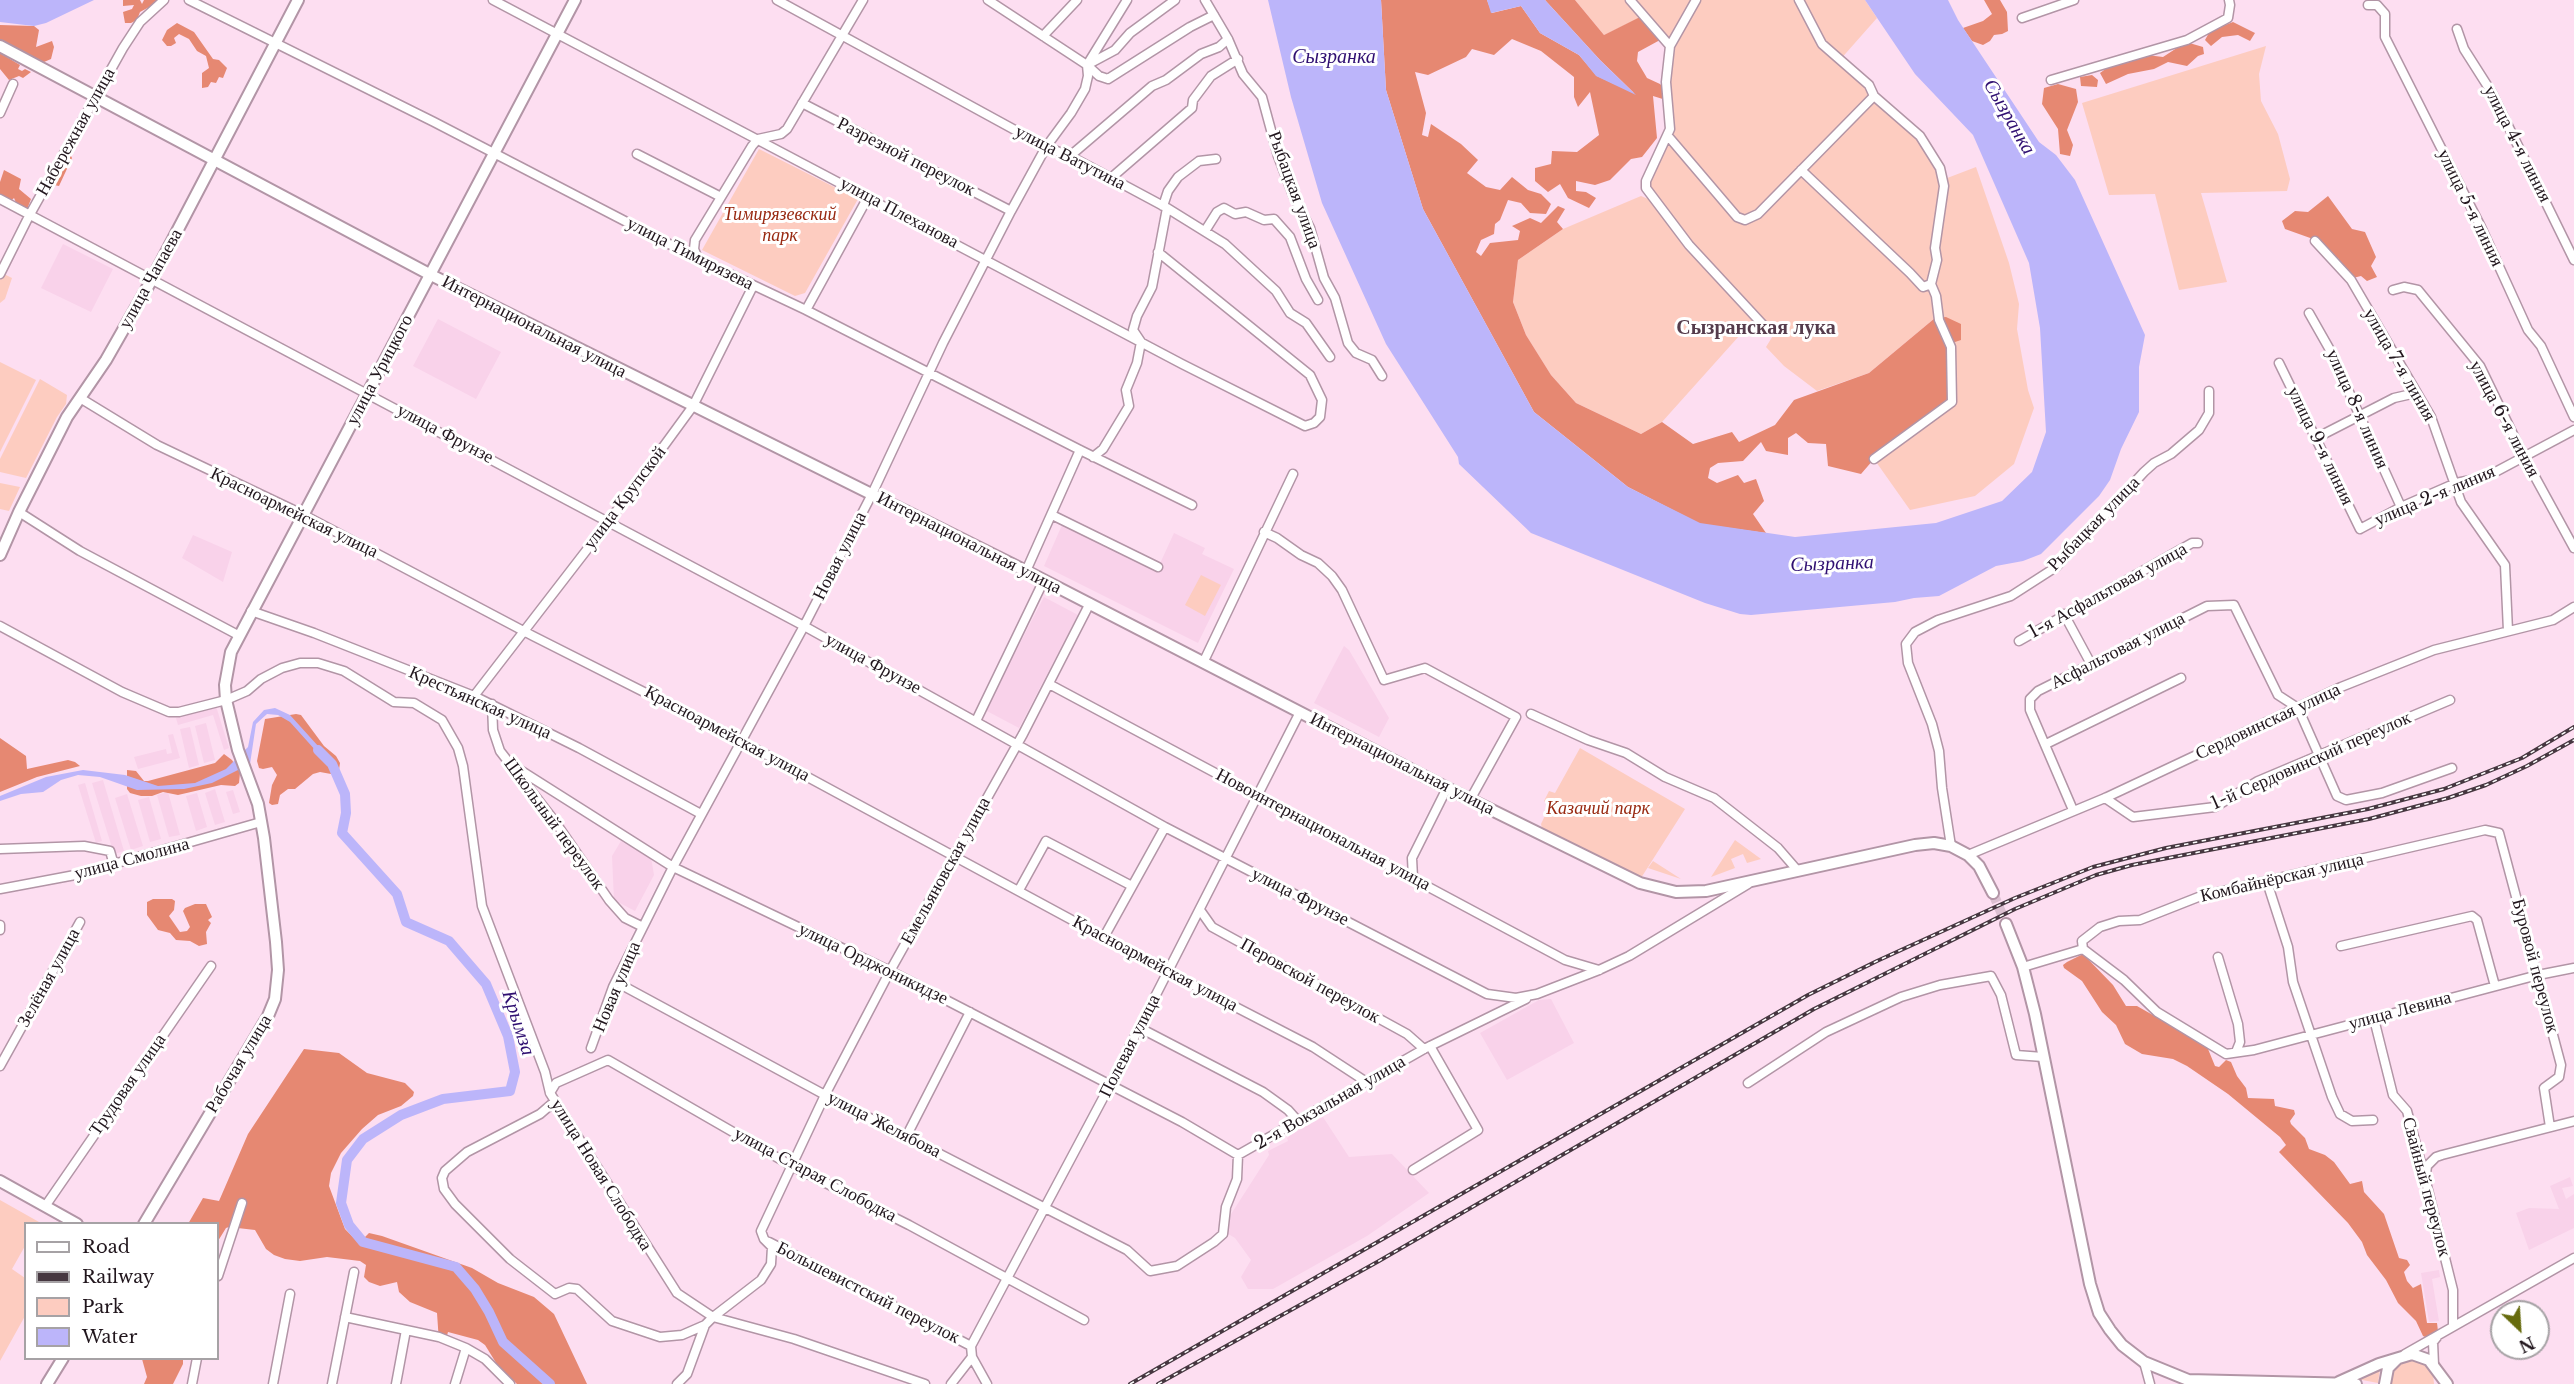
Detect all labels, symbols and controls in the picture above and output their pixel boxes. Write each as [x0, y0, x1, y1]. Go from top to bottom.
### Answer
water label: Сызранка [1292, 45, 1376, 69]
street label: Набережная улица [32, 64, 120, 200]
water label: Сызранка [1978, 75, 2040, 159]
street label: улица 4-я линия [2478, 82, 2556, 206]
street label: Разрезной переулок [833, 113, 979, 201]
street label: улица Ватутина [1011, 121, 1129, 195]
street label: Рыбацкая улица [1263, 128, 1325, 252]
street label: улица 5-я линия [2432, 146, 2508, 270]
street label: улица Плеханова [836, 173, 962, 253]
park label: Тимирязевский парк [723, 204, 837, 246]
street label: улица Тимирязева [623, 213, 757, 295]
street label: улица Чапаева [115, 225, 187, 333]
street label: Интернациональная улица [438, 271, 630, 383]
street label: улица 7-я линия [2358, 305, 2440, 425]
street label: улица Урицкого [342, 311, 418, 429]
district label: Сызранская лука [1676, 316, 1836, 340]
street label: улица 8-я линия [2321, 346, 2393, 472]
street label: улица 6-я линия [2464, 357, 2544, 481]
street label: улица 9-я линия [2282, 383, 2358, 509]
street label: улица Фрунзе [393, 400, 497, 468]
street label: улица Крупской [579, 442, 671, 554]
street label: улица 2-я линия [2372, 461, 2498, 531]
street label: Красноармейская улица [207, 463, 381, 563]
street label: Рыбацкая улица [2043, 472, 2145, 576]
street label: Интернациональная улица [873, 487, 1065, 599]
street label: Новая улица [809, 508, 871, 604]
street label: 1-я Асфальтовая улица [2025, 538, 2191, 644]
water label: Сызранка [1790, 551, 1874, 577]
street label: Асфальтовая улица [2047, 608, 2189, 694]
street label: улица Фрунзе [821, 629, 925, 699]
street label: Крестьянская улица [405, 662, 555, 744]
street label: Сердовинская улица [2192, 679, 2344, 765]
street label: Красноармейская улица [641, 681, 813, 787]
street label: 1-й Сердовинский переулок [2208, 707, 2414, 815]
street label: Интернациональная улица [1306, 708, 1498, 820]
street label: Школьный переулок [499, 754, 609, 894]
street label: Новоинтернациональная улица [1212, 764, 1434, 896]
street label: Емельяновская улица [897, 794, 995, 948]
park label: Казачий парк [1546, 798, 1650, 820]
street label: улица Смолина [72, 833, 192, 885]
street label: Комбайнёрская улица [2198, 849, 2366, 907]
street label: улица Фрунзе [1248, 863, 1352, 931]
street label: Буровой переулок [2507, 896, 2563, 1036]
street label: Красноармейская улица [1069, 911, 1241, 1017]
street label: улица Орджоникидзе [795, 918, 951, 1010]
street label: Зелёная улица [13, 925, 85, 1031]
street label: Перовской переулок [1236, 934, 1384, 1028]
street label: Новая улица [588, 939, 646, 1035]
water label: Крымза [496, 987, 540, 1059]
street label: улица Левина [2346, 987, 2454, 1035]
street label: Полевая улица [1095, 991, 1165, 1101]
street label: Рабочая улица [201, 1011, 277, 1117]
street label: Трудовая улица [85, 1030, 171, 1140]
street label: 2-я Вокзальная улица [1251, 1051, 1409, 1155]
street label: улица Желябова [824, 1087, 944, 1163]
street label: улица Новая Слободка [546, 1095, 656, 1255]
street label: Свайный переулок [2397, 1115, 2455, 1259]
street label: улица Старая Слободка [730, 1123, 900, 1227]
legend [24, 1222, 219, 1360]
text: Road [82, 1236, 130, 1258]
street label: Большевистский переулок [773, 1237, 963, 1349]
text: Railway [82, 1266, 154, 1288]
text: Park [82, 1296, 124, 1318]
north arrow [2490, 1300, 2550, 1360]
text: Water [82, 1326, 137, 1348]
text: N [2516, 1332, 2538, 1357]

